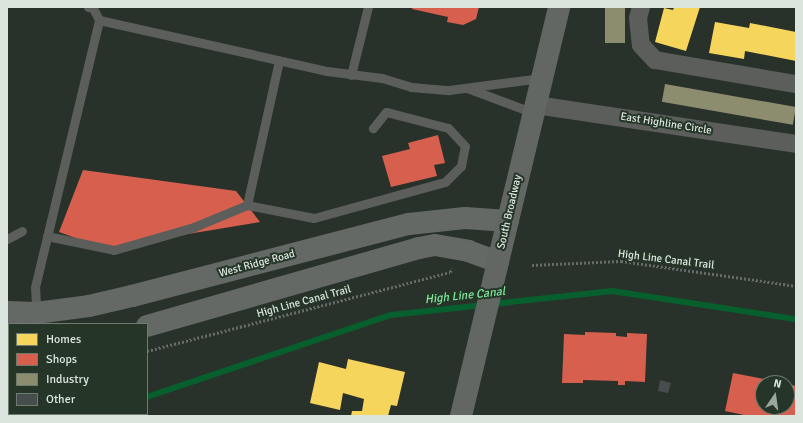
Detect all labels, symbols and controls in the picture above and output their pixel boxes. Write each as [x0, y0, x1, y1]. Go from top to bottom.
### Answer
street label: East Highline Circle [619, 110, 713, 138]
street label: South Broadway [495, 174, 525, 250]
street label: West Ridge Road [218, 248, 296, 280]
street label: High Line Canal Trail [617, 248, 715, 272]
street label: High Line Canal Trail [255, 283, 353, 321]
water label: High Line Canal [424, 285, 506, 307]
legend [8, 323, 148, 415]
text: Homes [46, 332, 81, 347]
text: Shops [46, 352, 77, 367]
text: Industry [46, 372, 89, 387]
north arrow [755, 375, 795, 415]
text: N [772, 377, 783, 391]
text: Other [46, 392, 75, 407]

